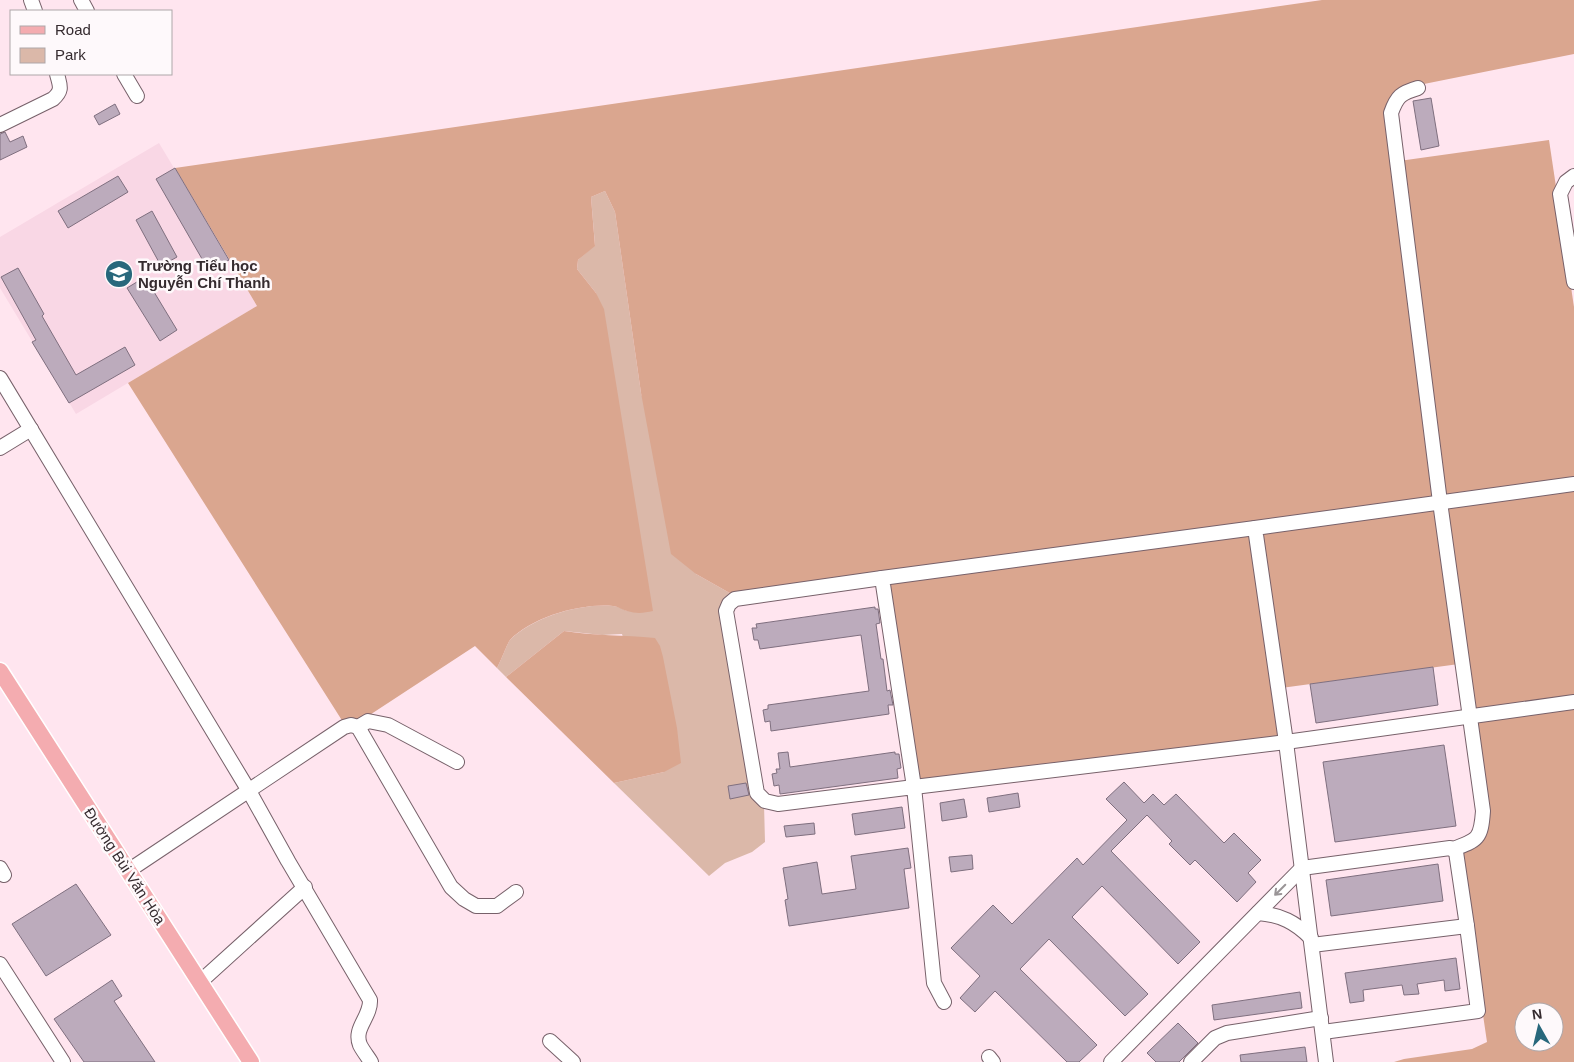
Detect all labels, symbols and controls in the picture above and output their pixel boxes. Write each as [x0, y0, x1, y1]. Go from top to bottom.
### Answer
legend [10, 10, 172, 75]
text: Road [55, 21, 91, 38]
text: Park [55, 46, 86, 63]
place label: Trường Tiểu học Nguyễn Chí Thanh [138, 257, 271, 291]
school or university icon: Trường Tiểu học Nguyễn Chí Thanh [104, 259, 134, 289]
street label: Đường Bùi Văn Hòa [81, 804, 169, 928]
one-way arrow [1274, 884, 1286, 896]
north arrow [1514, 1002, 1564, 1052]
text: N [1531, 1005, 1543, 1023]

